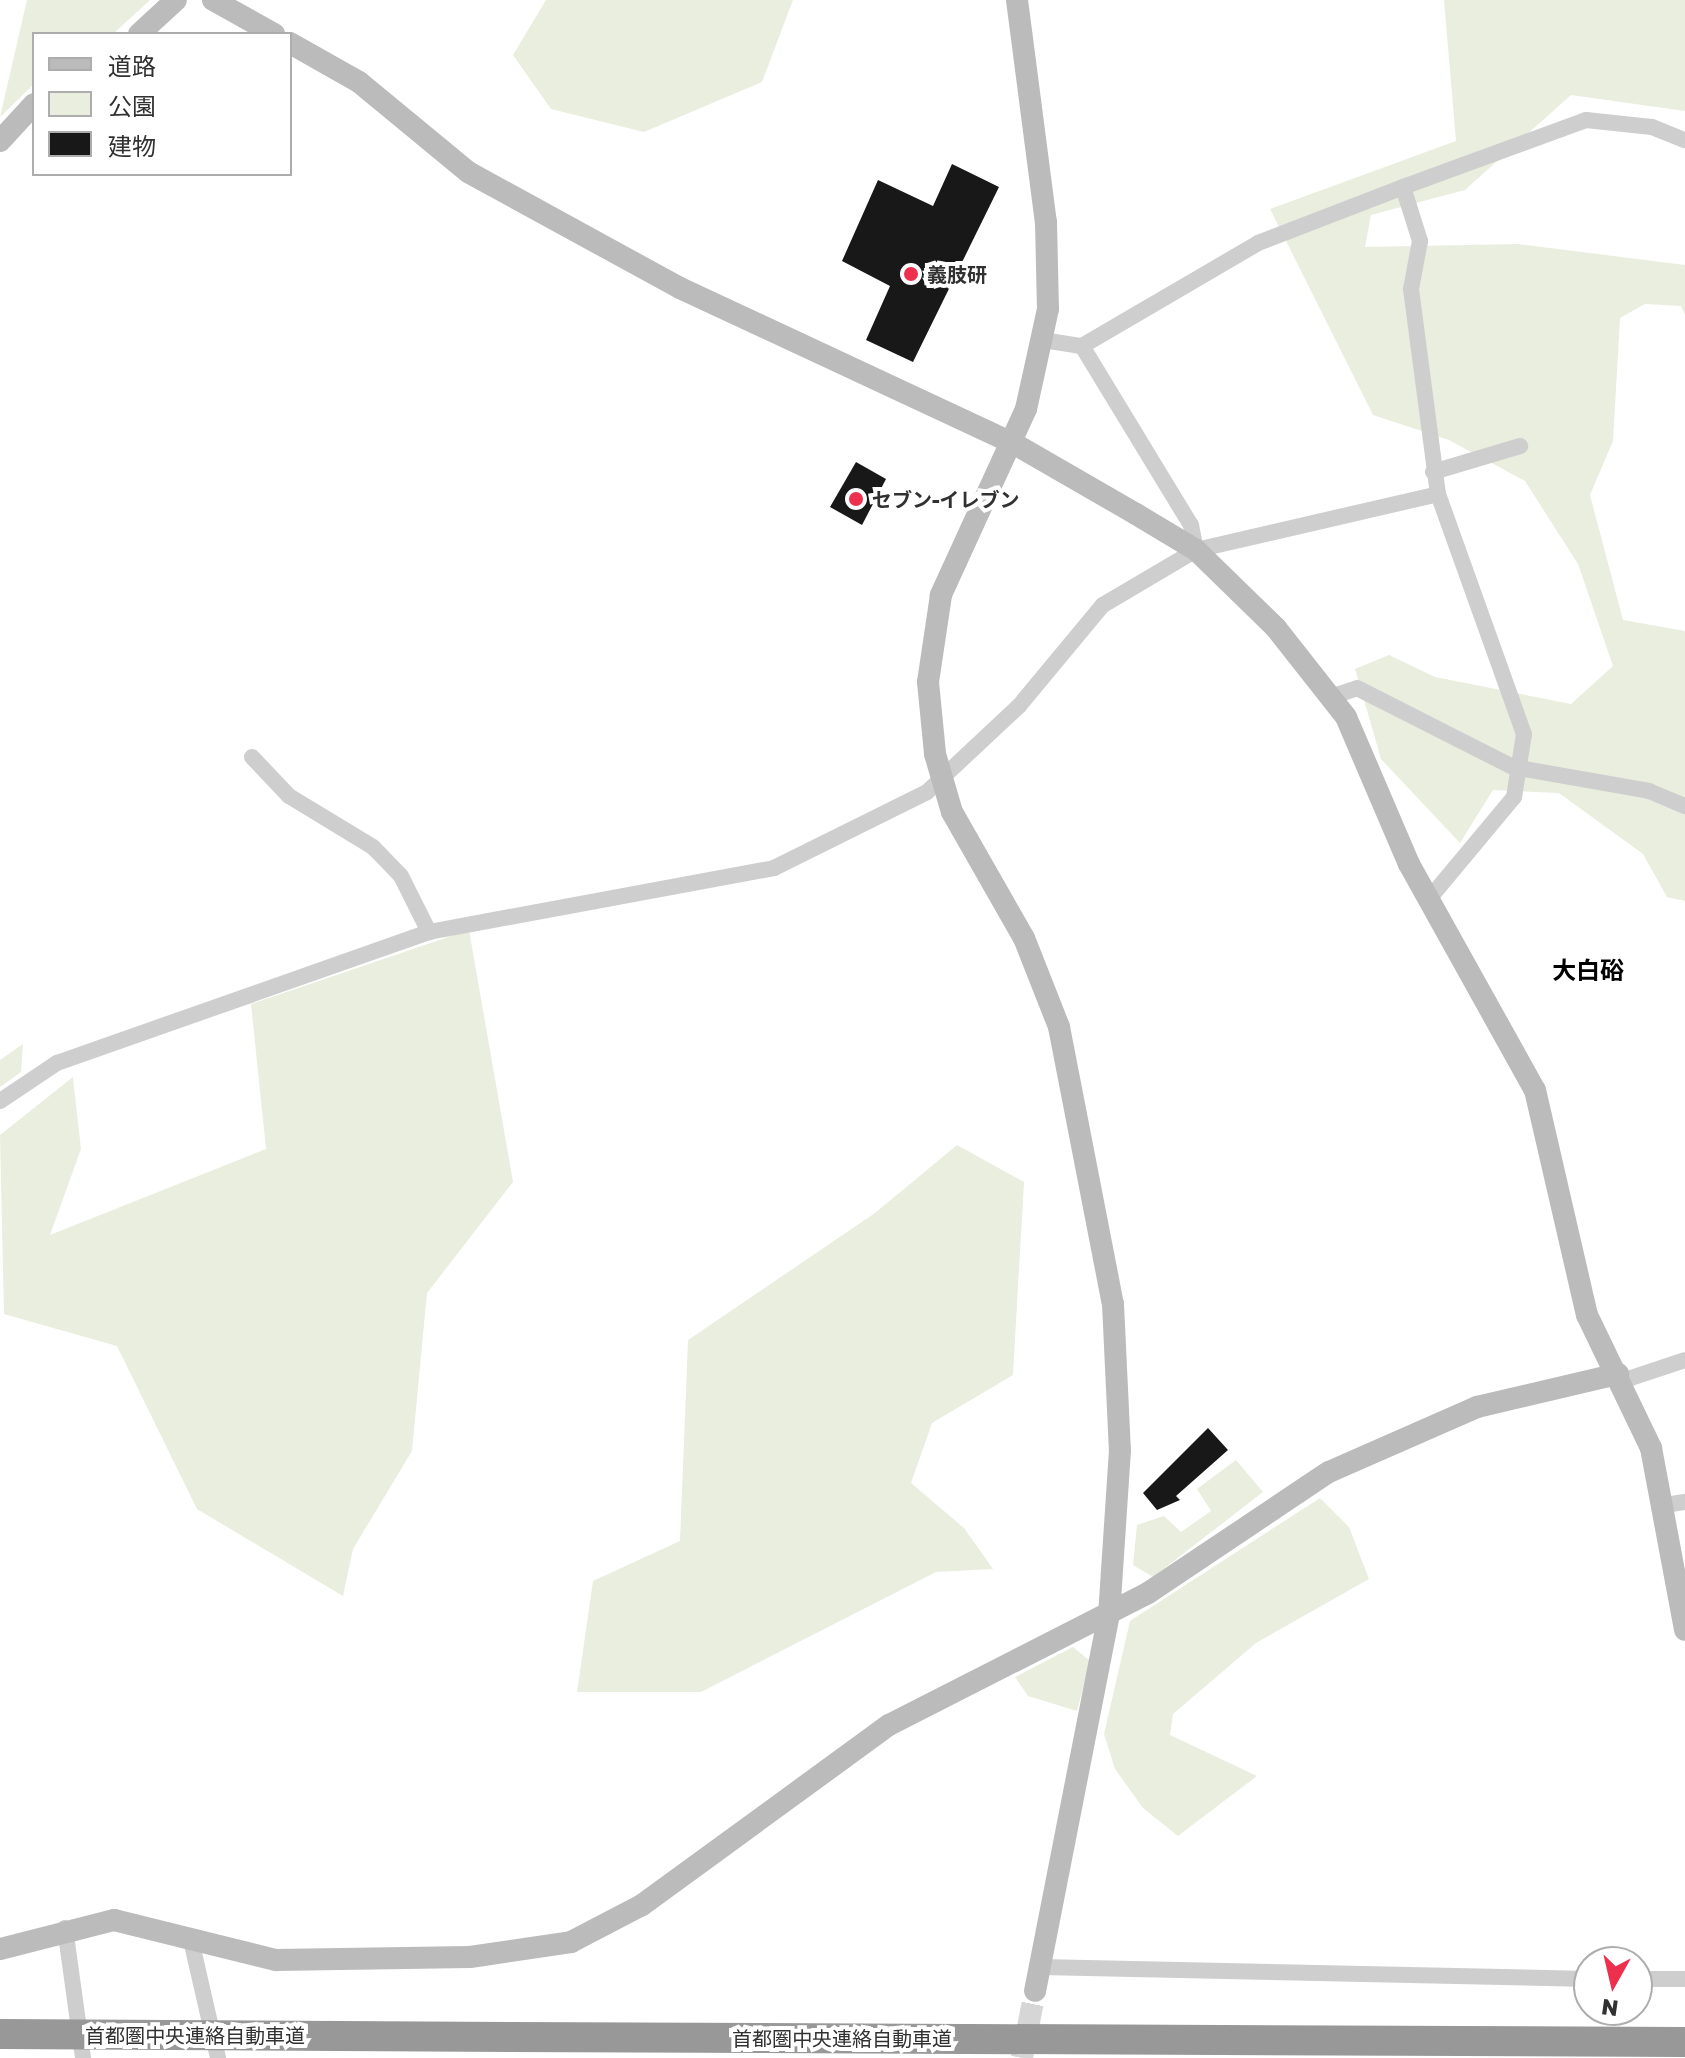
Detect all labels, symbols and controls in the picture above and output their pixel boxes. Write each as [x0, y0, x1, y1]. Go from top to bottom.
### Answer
legend [32, 32, 292, 176]
text: 道路 [108, 51, 156, 80]
text: 公園 [108, 91, 156, 120]
text: 建物 [108, 131, 156, 160]
place label: 義肢研 [927, 262, 987, 286]
marker: 義肢研 [902, 265, 920, 283]
place label: セブン-イレブン [872, 487, 1020, 511]
marker: セブン-イレブン [847, 490, 865, 508]
district label: 大白硲 [1552, 956, 1624, 984]
north arrow [1573, 1946, 1653, 2026]
text: N [1600, 1994, 1620, 2023]
street label: 首都圏中央連絡自動車道 [85, 2023, 305, 2047]
street label: 首都圏中央連絡自動車道 [732, 2026, 952, 2050]

